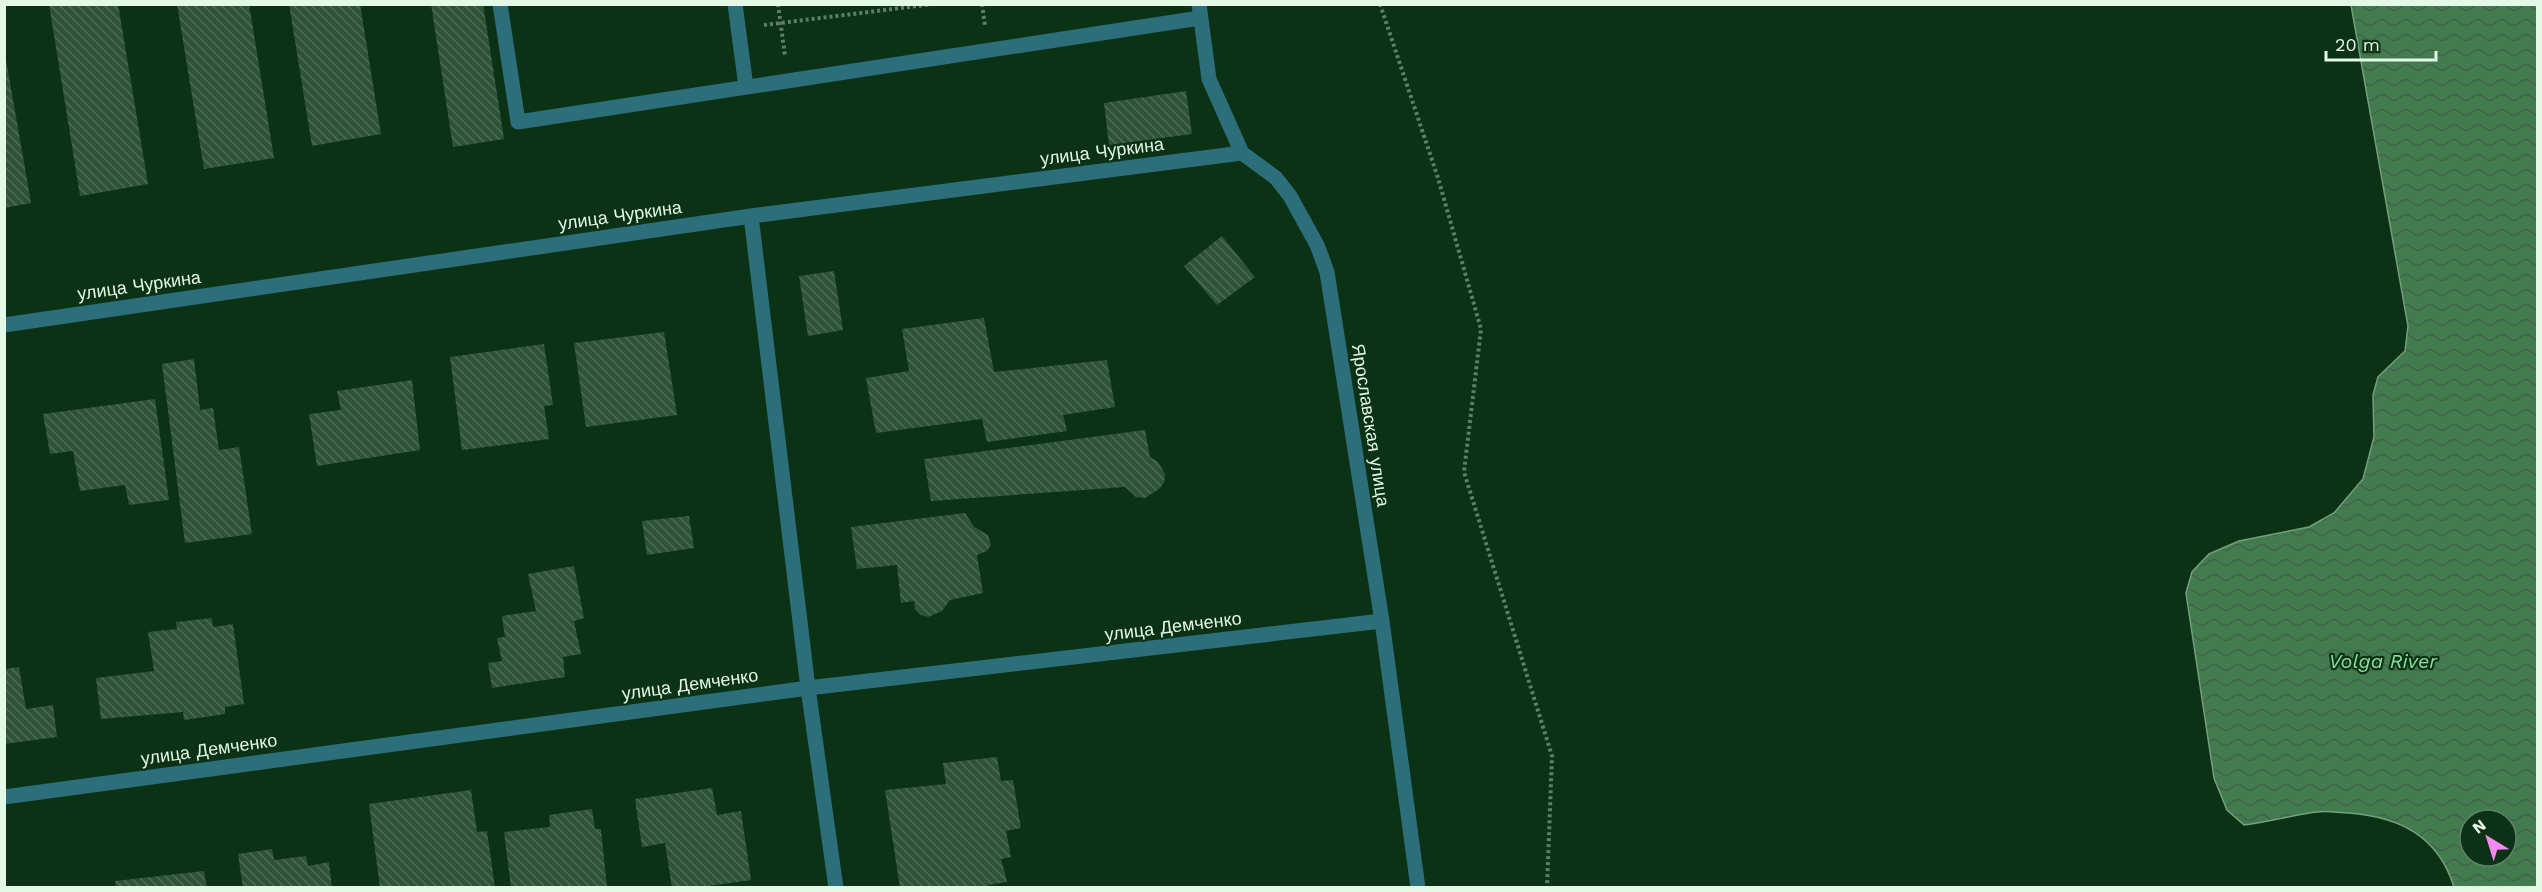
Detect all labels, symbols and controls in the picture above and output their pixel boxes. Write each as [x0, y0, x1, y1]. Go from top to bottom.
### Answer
scale bar [2326, 24, 2436, 62]
text: 20 m [2335, 34, 2380, 55]
street label: улица Чуркина [1039, 133, 1166, 169]
street label: улица Чуркина [557, 196, 684, 234]
street label: улица Чуркина [76, 266, 203, 304]
street label: Ярославская улица [1348, 342, 1394, 509]
street label: улица Демченко [1103, 607, 1243, 645]
water label: Volga River [2329, 649, 2438, 673]
street label: улица Демченко [620, 664, 760, 704]
street label: улица Демченко [139, 729, 279, 769]
north arrow [2458, 808, 2518, 868]
text: N [2469, 815, 2490, 838]

